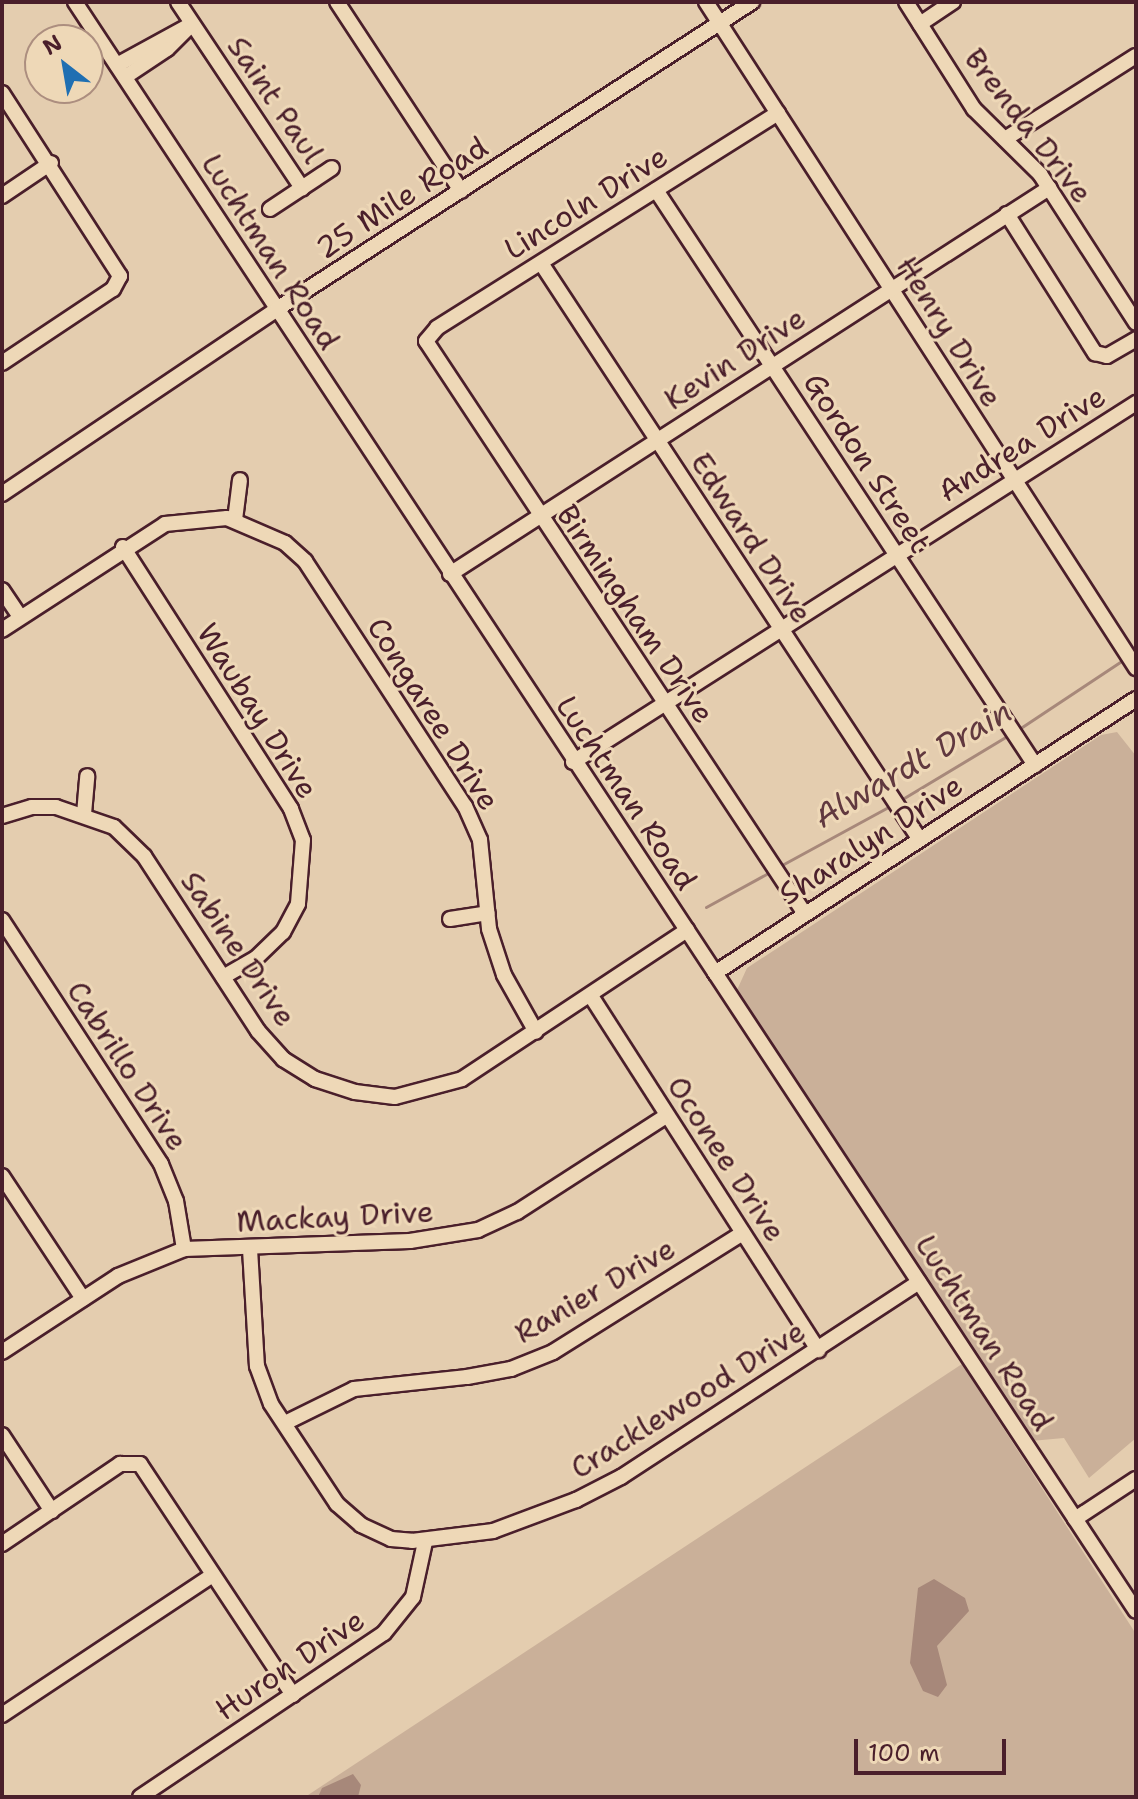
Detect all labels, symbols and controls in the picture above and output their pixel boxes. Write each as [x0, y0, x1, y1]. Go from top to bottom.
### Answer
north arrow [24, 24, 104, 104]
text: N [37, 28, 67, 62]
street label: Saint Paul [219, 30, 331, 170]
street label: Brenda Drive [956, 41, 1100, 211]
street label: 25 Mile Road [309, 129, 495, 267]
street label: Lincoln Drive [498, 139, 674, 267]
street label: Luchtman Road [193, 147, 347, 357]
street label: Henry Drive [888, 250, 1010, 414]
street label: Kevin Drive [658, 300, 812, 418]
street label: Gordon Street [796, 366, 938, 560]
street label: Andrea Drive [932, 378, 1112, 510]
street label: Edward Drive [683, 446, 819, 630]
street label: Birmingham Drive [549, 498, 721, 730]
street label: Congaree Drive [359, 611, 507, 817]
street label: Waubay Drive [189, 617, 325, 805]
street label: Luchtman Road [548, 689, 704, 897]
water label: Alwardt Drain [807, 692, 1019, 836]
street label: Sharalyn Drive [772, 767, 970, 913]
street label: Sabine Drive [173, 865, 303, 1033]
street label: Cabrillo Drive [59, 974, 195, 1158]
street label: Oconee Drive [659, 1070, 793, 1248]
street label: Mackay Drive [235, 1194, 435, 1240]
street label: Luchtman Road [907, 1228, 1061, 1438]
street label: Ranier Drive [508, 1231, 682, 1351]
street label: Cracklewood Drive [564, 1313, 812, 1487]
street label: Huron Drive [209, 1602, 371, 1728]
scale bar [858, 1723, 1010, 1773]
text: 100 m [868, 1737, 940, 1769]

